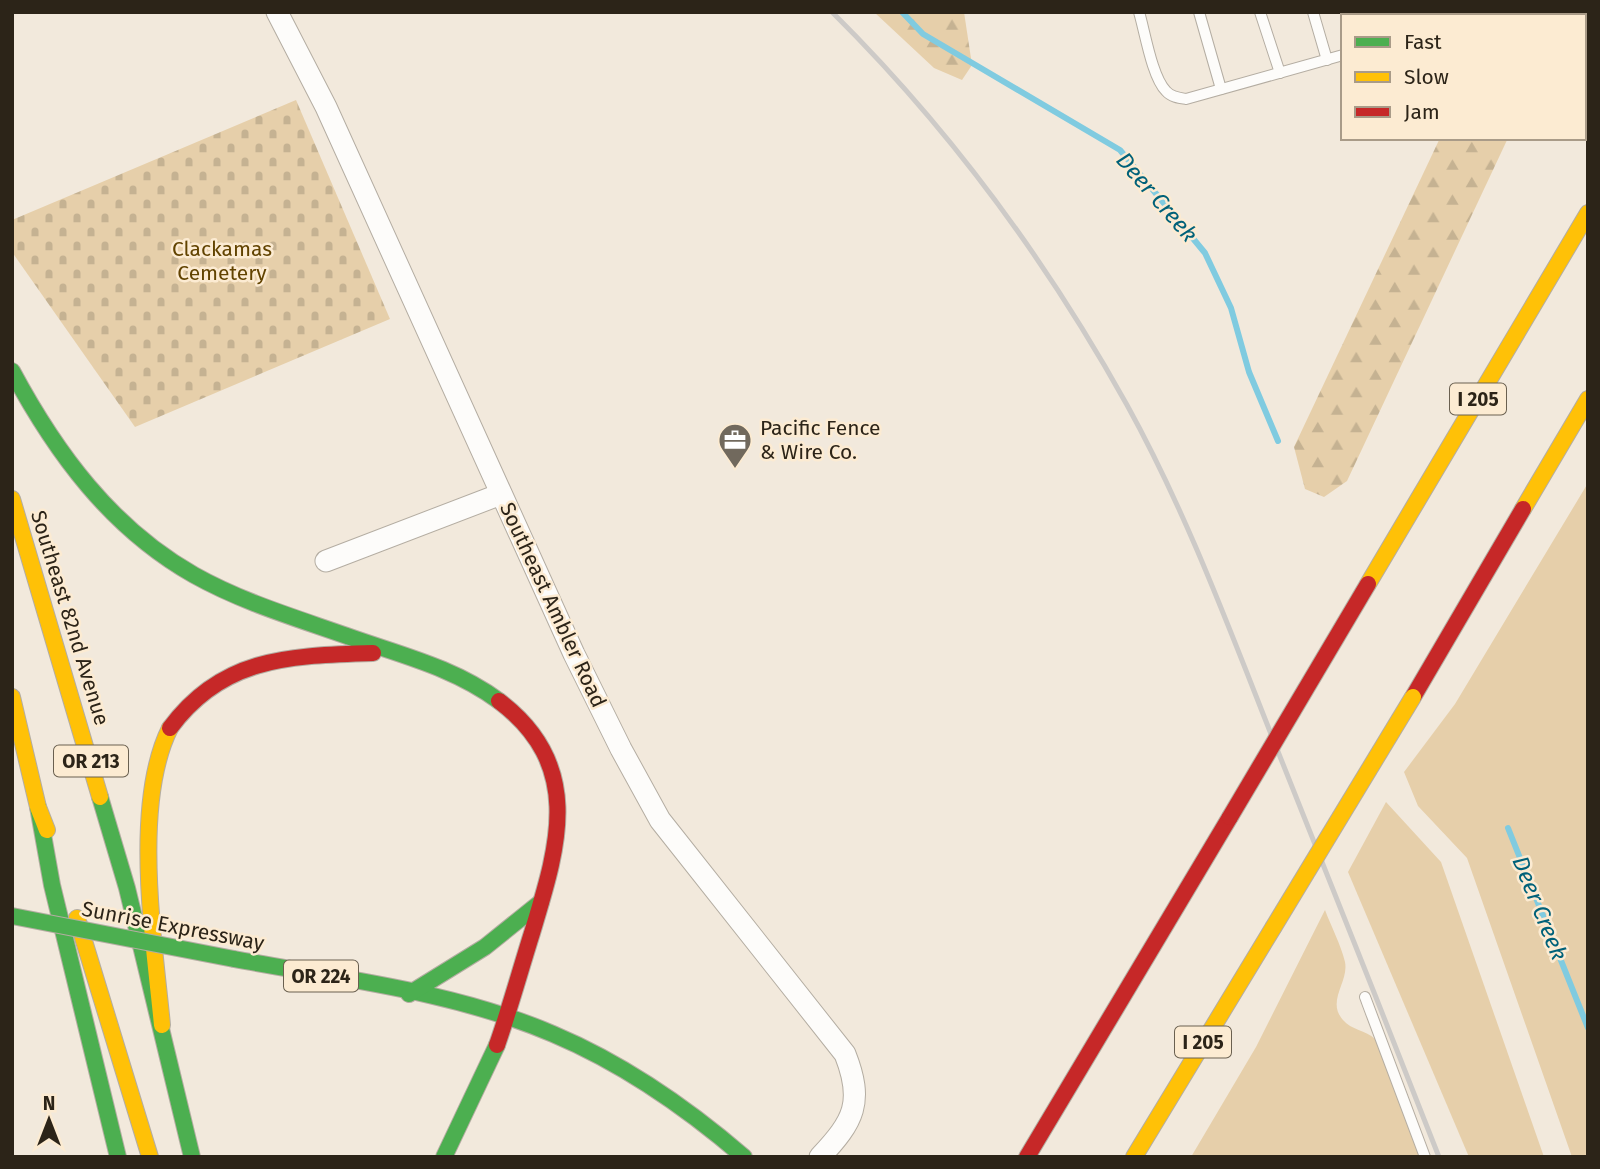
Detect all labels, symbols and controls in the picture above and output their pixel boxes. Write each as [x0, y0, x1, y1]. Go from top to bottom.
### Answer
legend [1341, 14, 1586, 140]
text: Fast [1404, 29, 1442, 55]
text: Slow [1404, 64, 1449, 90]
text: Jam [1404, 99, 1440, 125]
water label: Deer Creek [1110, 146, 1204, 248]
park label: Clackamas Cemetery [172, 236, 272, 286]
road number: I 205 [1450, 384, 1506, 414]
place label: Pacific Fence & Wire Co. [760, 415, 881, 465]
office icon: Pacific Fence & Wire Co. [716, 421, 754, 470]
street label: Southeast Ambler Road [494, 498, 612, 712]
street label: Southeast 82nd Avenue [25, 508, 115, 728]
road number: OR 213 [54, 746, 128, 776]
water label: Deer Creek [1506, 852, 1574, 964]
street label: Sunrise Expressway [80, 896, 267, 957]
road number: OR 224 [284, 960, 358, 992]
road number: I 205 [1175, 1026, 1231, 1058]
north arrow [14, 1085, 84, 1155]
text: N [43, 1092, 55, 1115]

